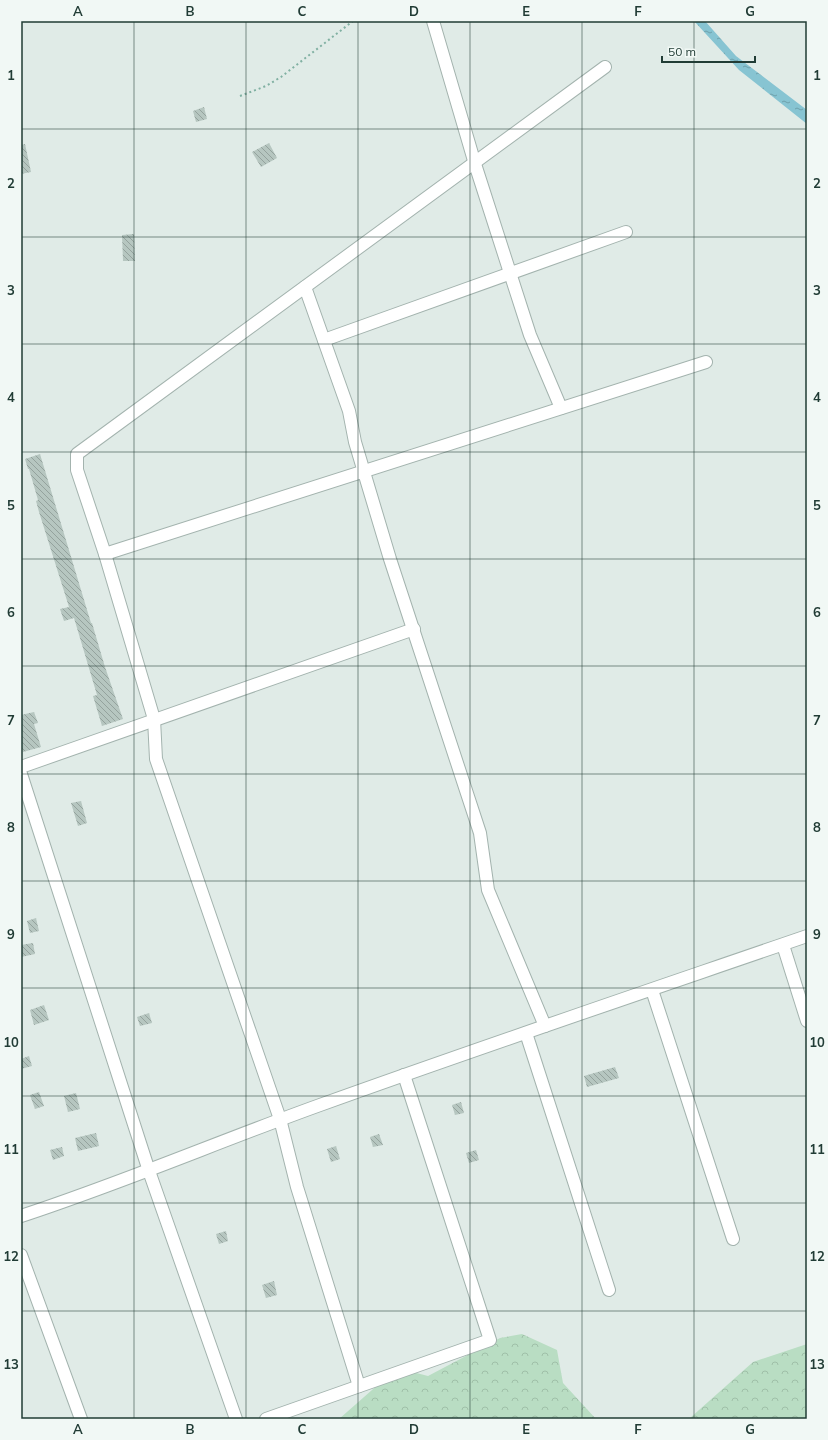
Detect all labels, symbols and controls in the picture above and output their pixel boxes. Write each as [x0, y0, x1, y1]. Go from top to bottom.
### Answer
text: A [73, 3, 83, 19]
text: B [186, 3, 195, 19]
text: C [298, 3, 307, 19]
text: D [409, 3, 419, 19]
text: E [522, 3, 530, 19]
text: F [634, 3, 642, 19]
text: G [745, 3, 755, 19]
scale bar [662, 38, 755, 64]
text: 50 m [668, 44, 696, 59]
text: 1 [7, 67, 15, 83]
text: 1 [813, 67, 821, 83]
text: 2 [7, 175, 15, 191]
text: 2 [813, 175, 821, 191]
text: 3 [7, 282, 15, 298]
text: 3 [813, 282, 821, 298]
text: 4 [7, 389, 15, 405]
text: 4 [813, 389, 821, 405]
text: 5 [7, 497, 15, 513]
text: 5 [813, 497, 821, 513]
text: 6 [7, 604, 15, 620]
text: 6 [813, 604, 821, 620]
text: 7 [7, 712, 15, 728]
text: 7 [813, 712, 821, 728]
text: 8 [7, 819, 15, 835]
text: 8 [813, 819, 821, 835]
text: 9 [7, 926, 15, 942]
text: 9 [813, 926, 821, 942]
text: 10 [3, 1034, 19, 1050]
text: 10 [809, 1034, 825, 1050]
text: 11 [3, 1141, 19, 1157]
text: 11 [809, 1141, 825, 1157]
text: 12 [3, 1248, 19, 1264]
text: 12 [809, 1248, 825, 1264]
text: 13 [3, 1356, 19, 1372]
text: 13 [809, 1356, 825, 1372]
text: A [73, 1421, 83, 1437]
text: B [186, 1421, 195, 1437]
text: C [298, 1421, 307, 1437]
text: D [409, 1421, 419, 1437]
text: E [522, 1421, 530, 1437]
text: F [634, 1421, 642, 1437]
text: G [745, 1421, 755, 1437]

